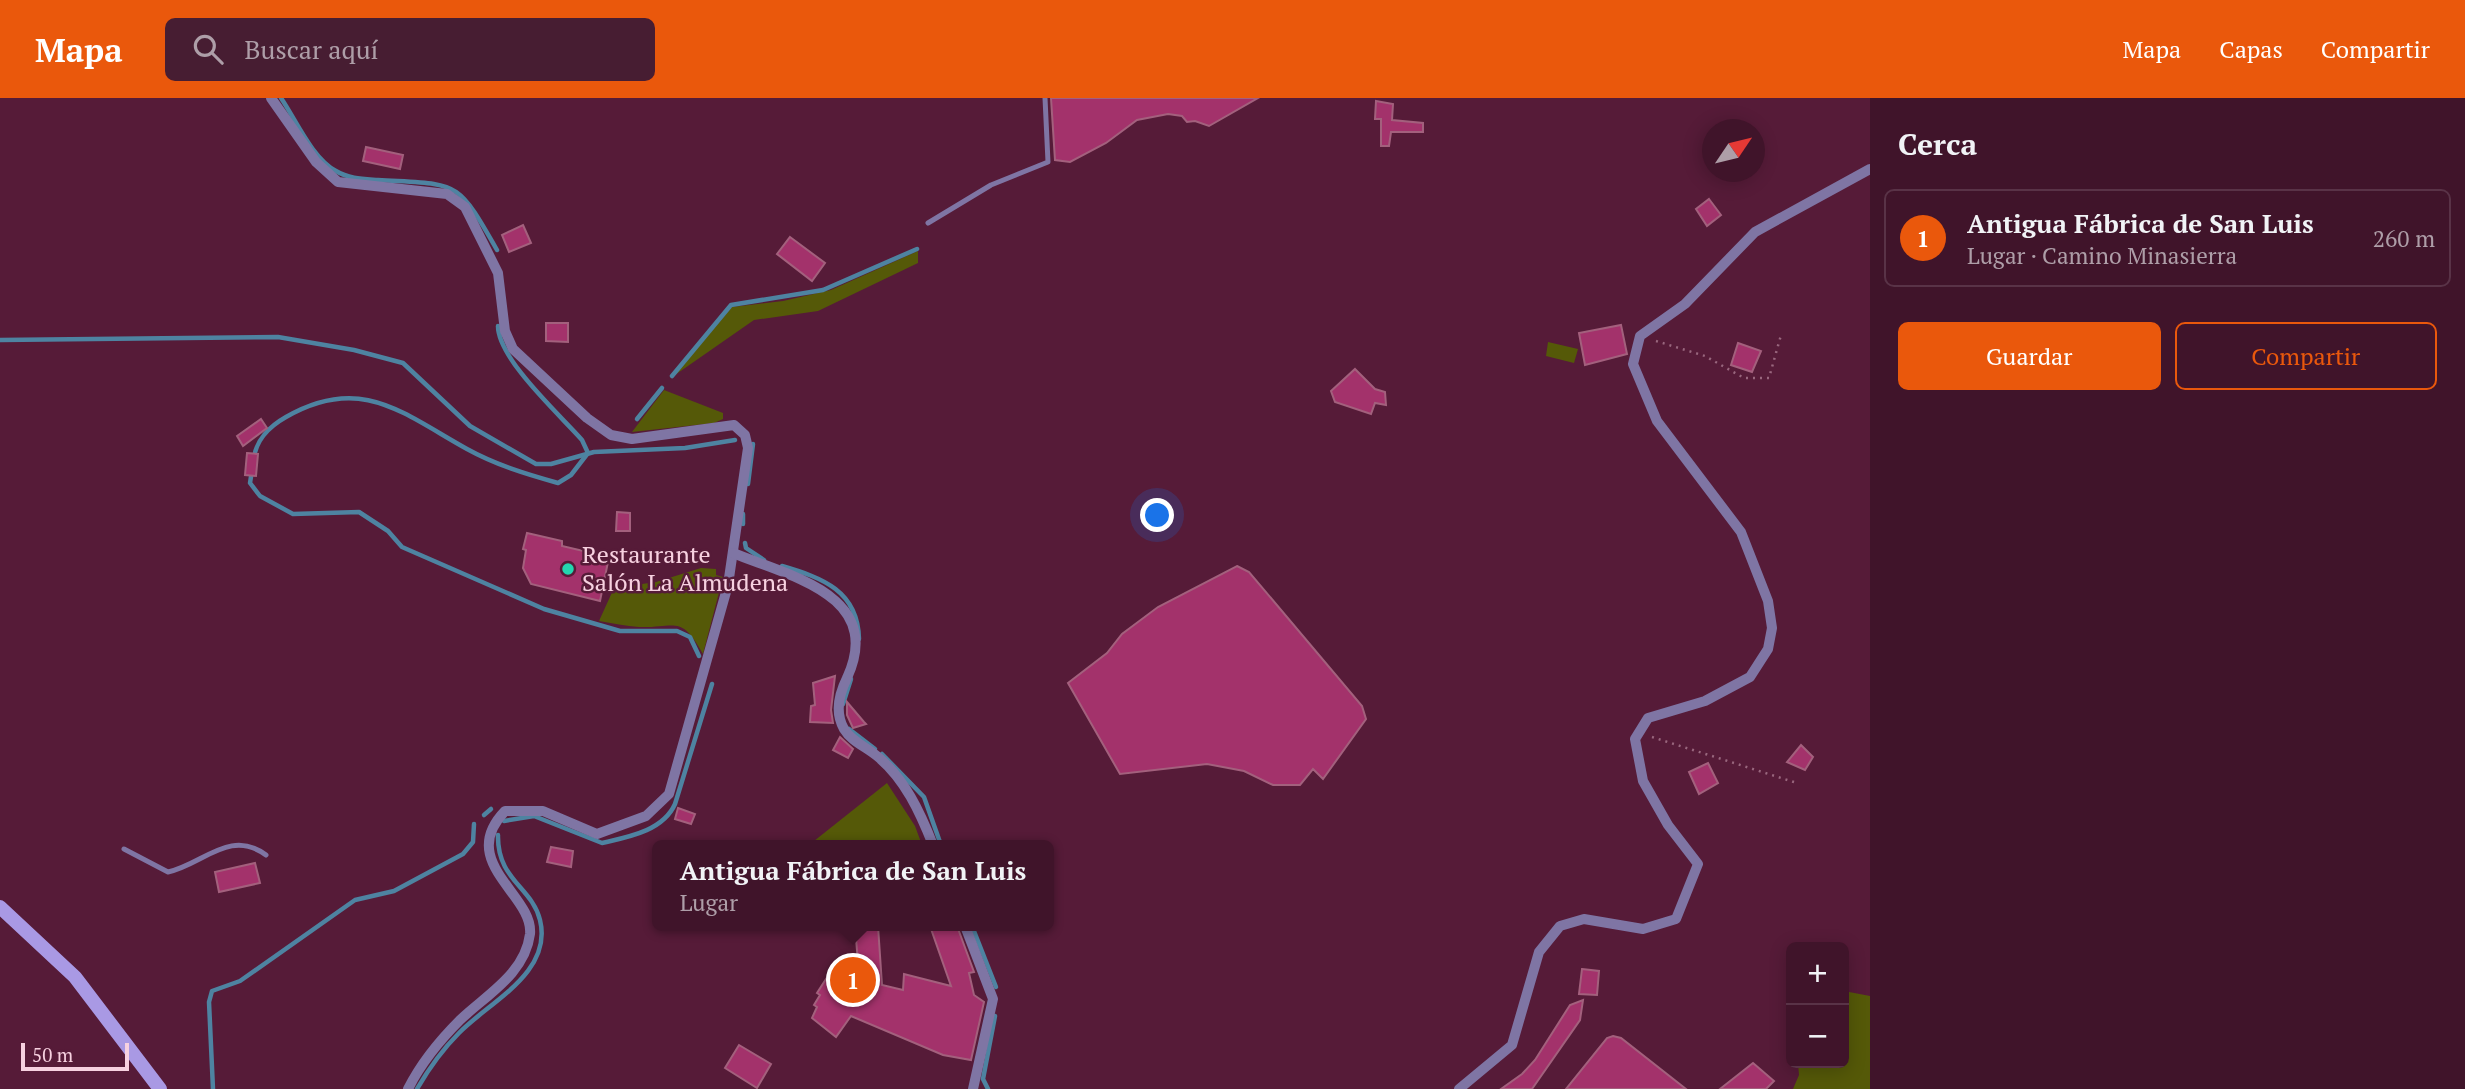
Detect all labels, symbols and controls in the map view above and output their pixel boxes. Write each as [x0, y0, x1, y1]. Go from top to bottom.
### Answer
search box [165, 18, 655, 81]
text: Mapa [35, 28, 123, 71]
icon: search [189, 30, 227, 68]
text: Buscar aquí [245, 32, 378, 66]
text: Mapa [2123, 33, 2181, 65]
text: Capas [2219, 33, 2283, 65]
text: Compartir [2321, 33, 2430, 65]
north arrow [1702, 119, 1765, 182]
text: Cerca [1898, 124, 1977, 164]
text: Antigua Fábrica de San Luis [1967, 206, 2314, 240]
text: 1 [1917, 223, 1930, 254]
text: 260 m [2373, 223, 2435, 254]
text: Lugar · Camino Minasierra [1967, 240, 2237, 271]
button: Guardar [1898, 322, 2161, 390]
button: Compartir [2175, 322, 2437, 390]
your location [1140, 498, 1174, 532]
place label: Restaurante Salón La Almudena [582, 538, 788, 598]
marker: Restaurante Salón La Almudena [560, 561, 576, 577]
popup [652, 840, 1054, 931]
text: Antigua Fábrica de San Luis [680, 853, 1026, 887]
text: Lugar [680, 887, 738, 918]
map controls [1786, 942, 1849, 1068]
button: + [1786, 942, 1849, 1005]
pin: 1 [830, 954, 876, 1006]
button: − [1786, 1005, 1849, 1068]
scale bar [21, 1040, 130, 1072]
text: 50 m [32, 1042, 73, 1067]

